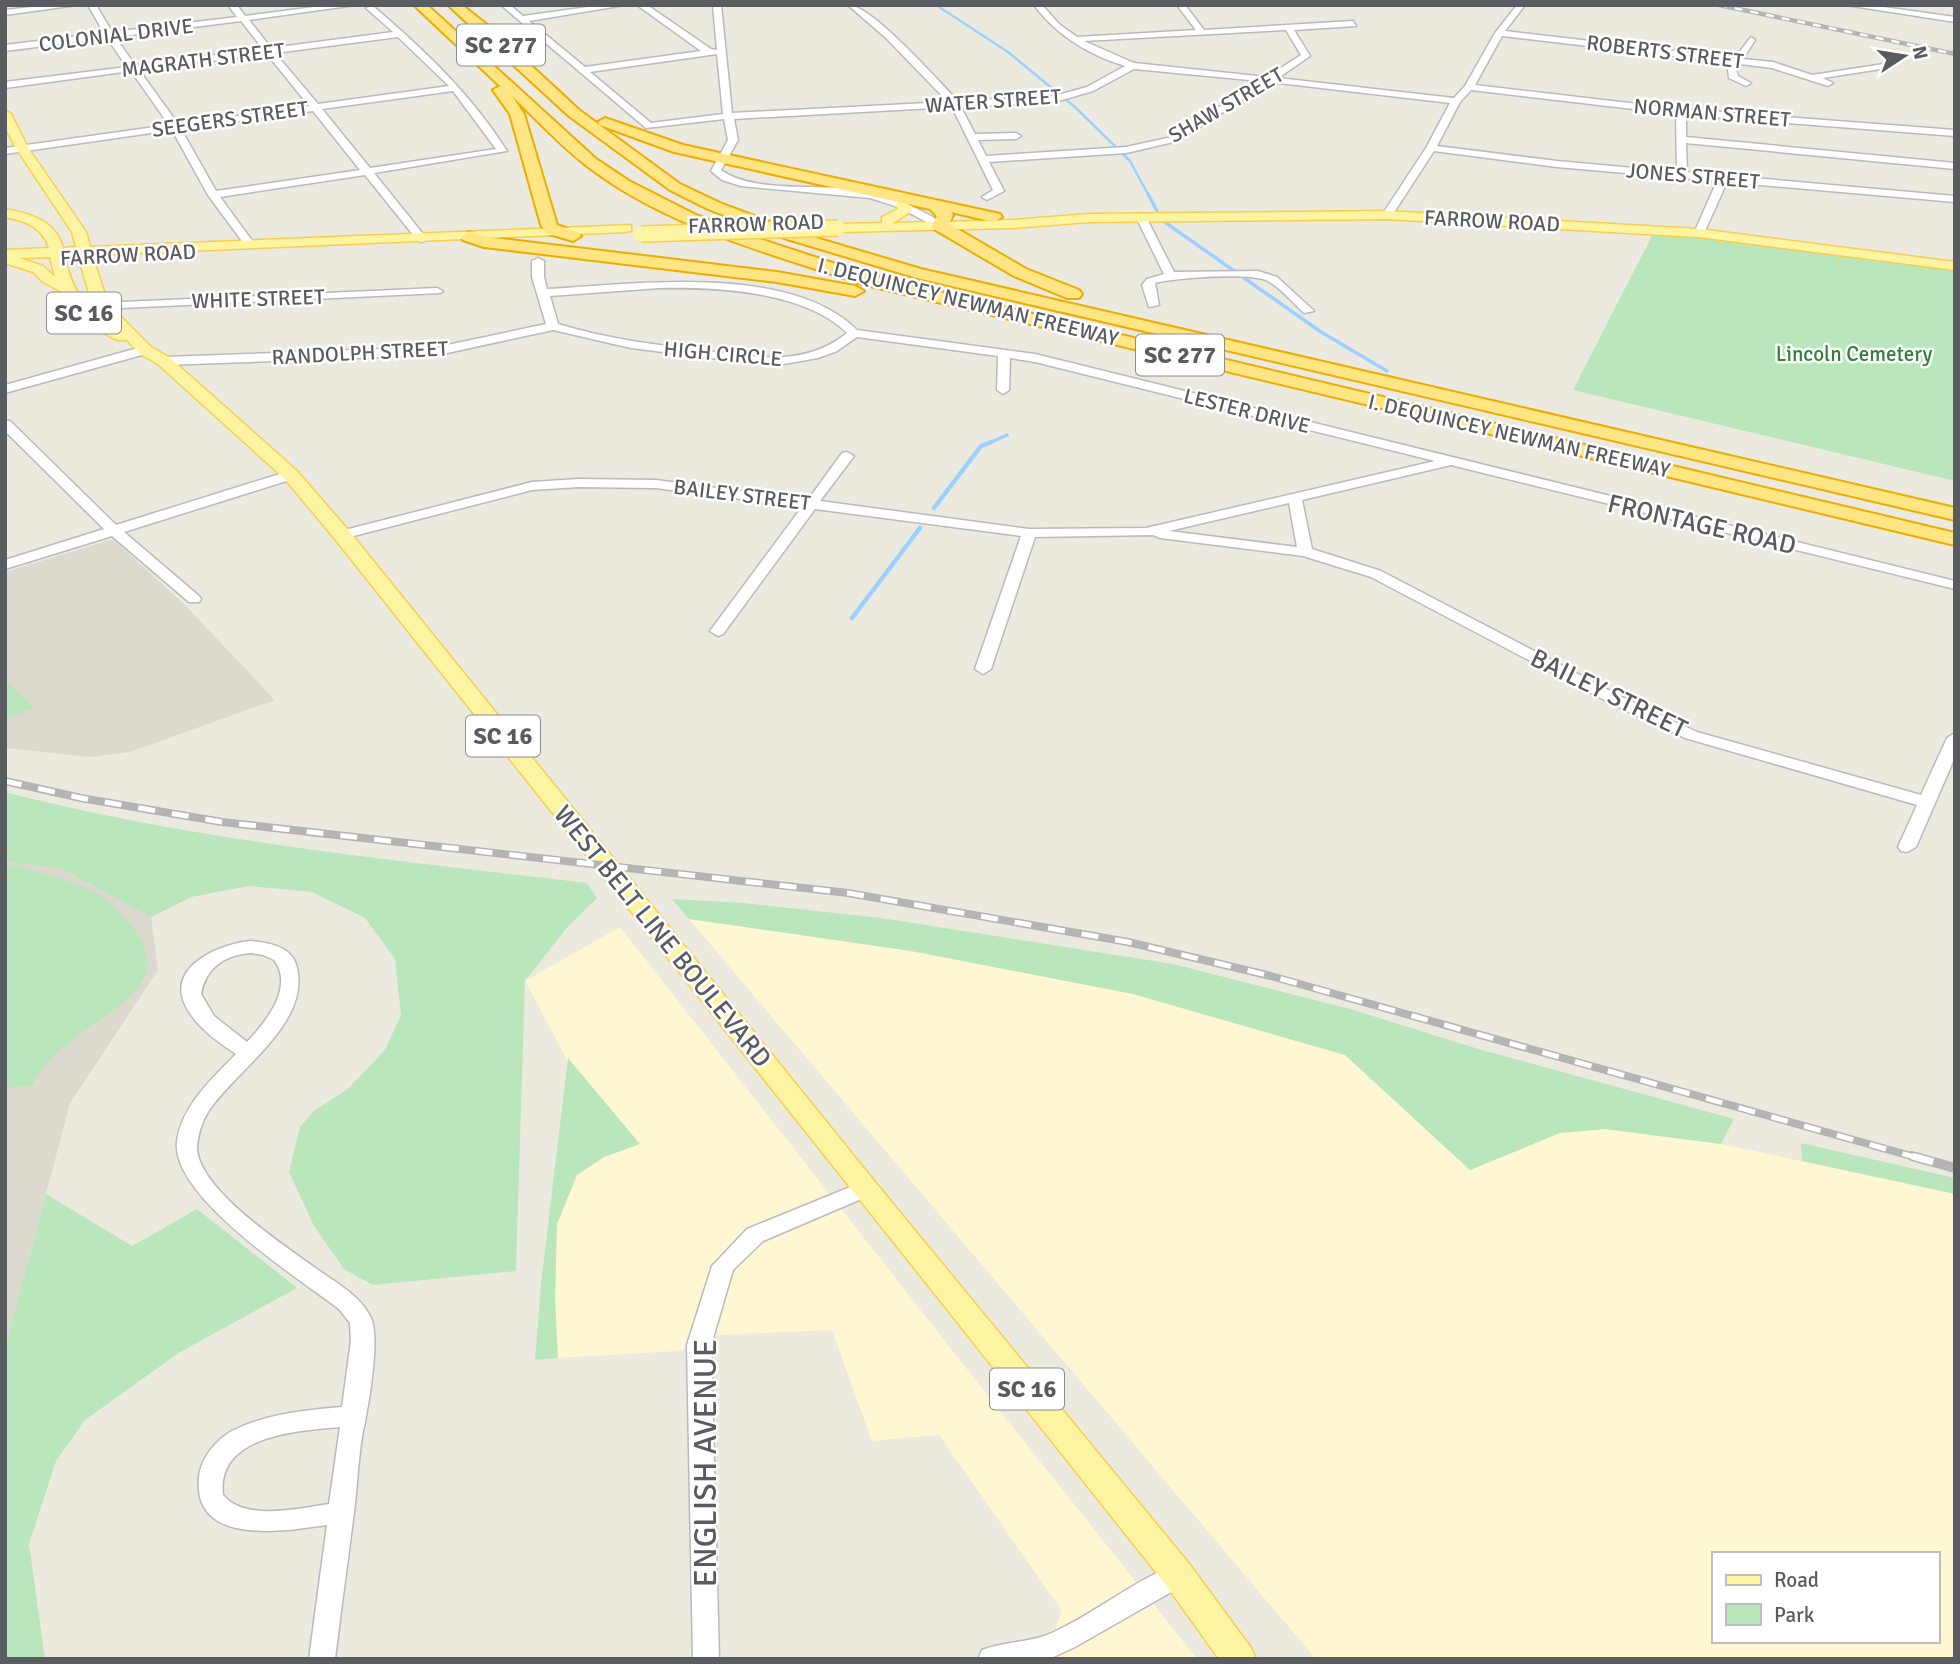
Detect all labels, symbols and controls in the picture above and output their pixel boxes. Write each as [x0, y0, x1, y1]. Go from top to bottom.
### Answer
street label: COLONIAL DRIVE [37, 13, 195, 57]
north arrow [1869, 21, 1939, 91]
road number: SC 277 [457, 25, 545, 66]
street label: ROBERTS STREET [1585, 29, 1746, 75]
street label: MAGRATH STREET [120, 37, 287, 83]
text: N [1907, 44, 1933, 62]
street label: SHAW STREET [1164, 61, 1289, 148]
street label: WATER STREET [924, 83, 1063, 119]
street label: NORMAN STREET [1632, 93, 1792, 133]
street label: SEEGERS STREET [150, 95, 311, 143]
street label: JONES STREET [1625, 157, 1761, 195]
street label: FARROW ROAD [1423, 204, 1561, 238]
street label: FARROW ROAD [688, 209, 824, 239]
street label: FARROW ROAD [59, 238, 197, 272]
street label: I. DEQUINCEY NEWMAN FREEWAY [815, 252, 1121, 352]
street label: WHITE STREET [191, 284, 326, 314]
road number: SC 16 [47, 292, 121, 334]
road number: SC 277 [1136, 334, 1224, 376]
street label: RANDOLPH STREET [271, 335, 450, 371]
street label: HIGH CIRCLE [663, 336, 783, 372]
park label: Lincoln Cemetery [1776, 341, 1933, 367]
street label: LESTER DRIVE [1181, 383, 1313, 439]
street label: I. DEQUINCEY NEWMAN FREEWAY [1366, 389, 1673, 484]
street label: BAILEY STREET [672, 474, 813, 516]
street label: FRONTAGE ROAD [1605, 488, 1799, 562]
street label: BAILEY STREET [1525, 642, 1692, 746]
road number: SC 16 [466, 716, 540, 756]
street label: WEST BELT LINE BOULEVARD [547, 799, 778, 1074]
street label: ENGLISH AVENUE [686, 1339, 725, 1587]
road number: SC 16 [990, 1368, 1064, 1409]
legend [1712, 1552, 1939, 1643]
text: Road [1774, 1567, 1819, 1593]
text: Park [1774, 1602, 1815, 1628]

